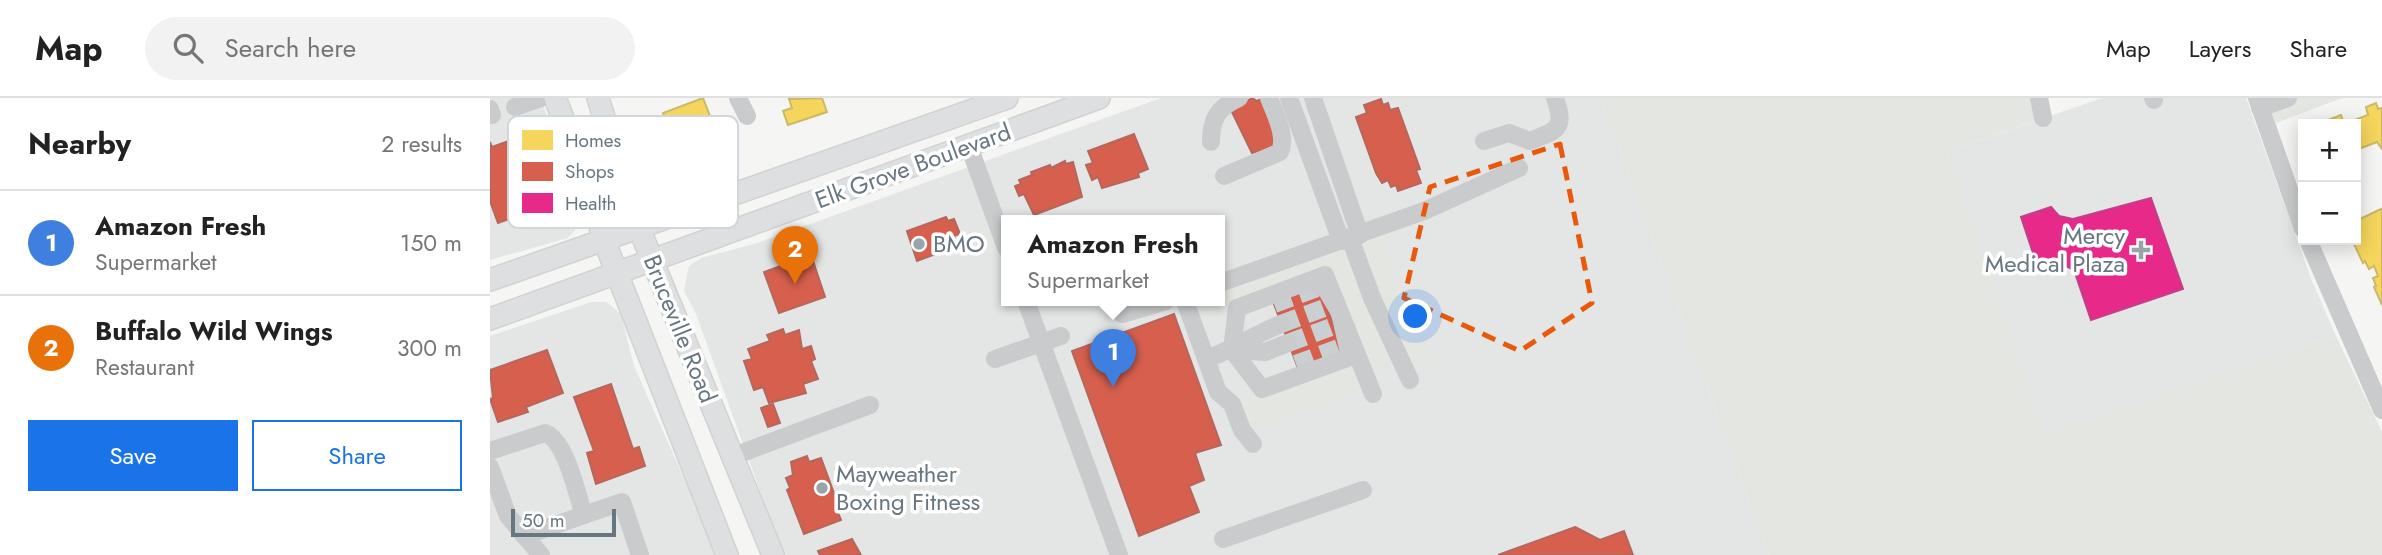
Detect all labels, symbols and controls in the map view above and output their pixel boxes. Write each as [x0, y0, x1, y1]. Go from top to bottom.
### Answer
search box [145, 17, 635, 80]
text: Map [35, 25, 103, 72]
icon: search [169, 29, 207, 67]
text: Search here [225, 29, 356, 67]
text: Map [2106, 31, 2151, 66]
text: Layers [2189, 31, 2251, 66]
text: Share [2289, 31, 2347, 66]
street label: Elk Grove Boulevard [810, 114, 1016, 217]
legend [508, 116, 738, 228]
map controls [2298, 119, 2361, 245]
button: + [2298, 119, 2361, 182]
text: Nearby [28, 122, 131, 165]
text: 2 results [381, 127, 462, 161]
text: Homes [565, 127, 622, 154]
text: Shops [565, 158, 615, 185]
button: − [2298, 182, 2361, 245]
text: Health [565, 190, 616, 217]
text: Amazon Fresh [95, 207, 266, 245]
popup [1001, 215, 1225, 306]
place label: Mercy Medical Plaza [1985, 218, 2125, 281]
text: Amazon Fresh [1027, 225, 1199, 263]
text: 1 [45, 226, 57, 260]
text: 150 m [400, 226, 462, 260]
pin: 2 [772, 226, 818, 284]
place label: BMO [933, 226, 985, 261]
marker: BMO [911, 236, 927, 252]
marker: Mercy Medical Plaza [2131, 240, 2151, 260]
text: Supermarket [95, 245, 217, 279]
street label: Bruceville Road [635, 250, 726, 408]
text: Supermarket [1027, 263, 1149, 297]
your location [1398, 299, 1432, 333]
text: Buffalo Wild Wings [95, 312, 333, 350]
pin: 1 [1090, 329, 1136, 387]
text: 2 [43, 331, 59, 365]
text: 300 m [397, 331, 462, 365]
text: Restaurant [95, 350, 194, 384]
button: Save [28, 420, 238, 491]
button: Share [252, 420, 462, 491]
place label: Mayweather Boxing Fitness [836, 456, 980, 519]
marker: Mayweather Boxing Fitness [814, 480, 830, 496]
scale bar [511, 506, 616, 538]
text: 50 m [522, 507, 565, 534]

